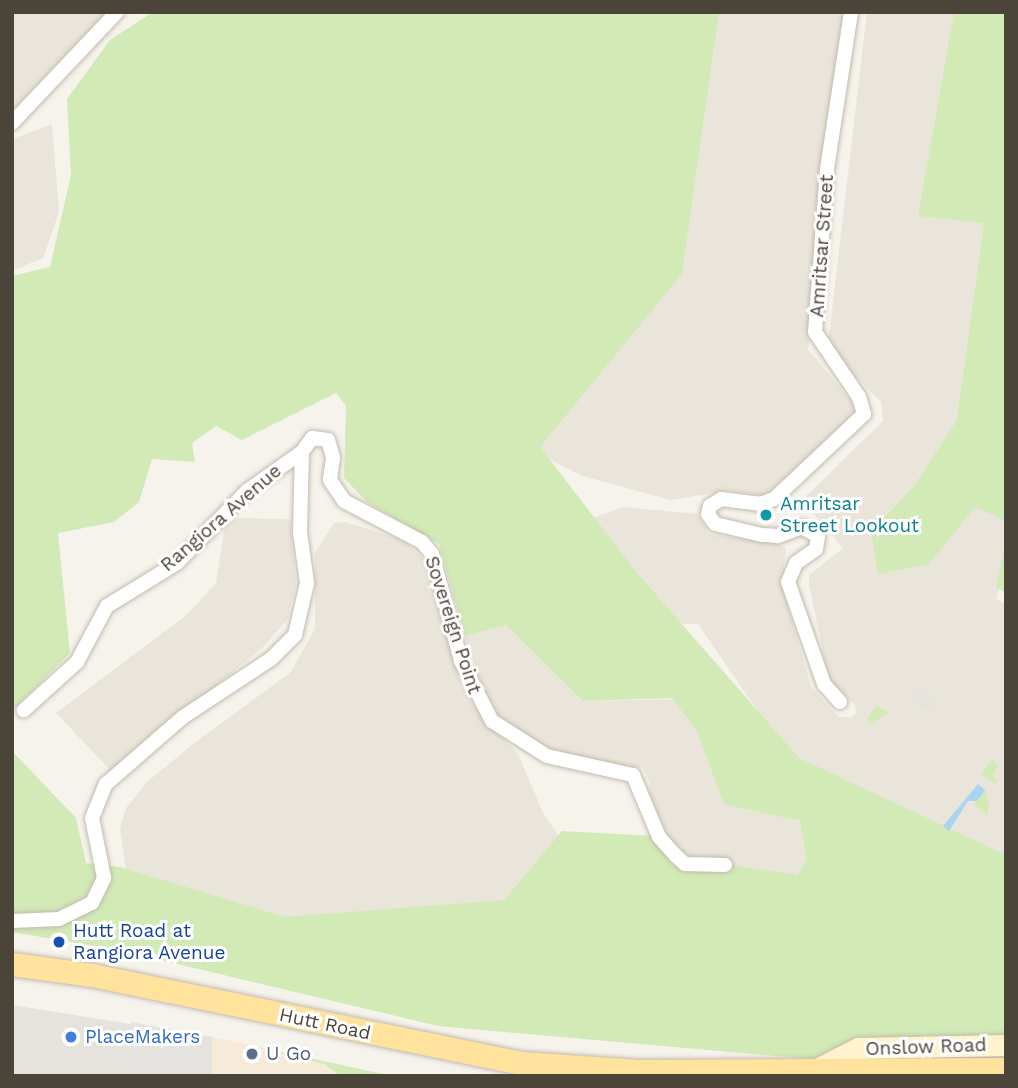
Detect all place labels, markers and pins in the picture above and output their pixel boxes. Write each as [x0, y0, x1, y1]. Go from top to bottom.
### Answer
place label: Amritsar Street Lookout [780, 493, 919, 537]
marker: Amritsar Street Lookout [758, 507, 774, 523]
place label: Hutt Road at Rangiora Avenue [73, 920, 227, 964]
marker: Hutt Road at Rangiora Avenue [51, 934, 67, 950]
place label: PlaceMakers [85, 1026, 200, 1048]
marker: PlaceMakers [63, 1029, 79, 1045]
place label: U Go [266, 1043, 311, 1065]
marker: U Go [244, 1046, 260, 1062]

